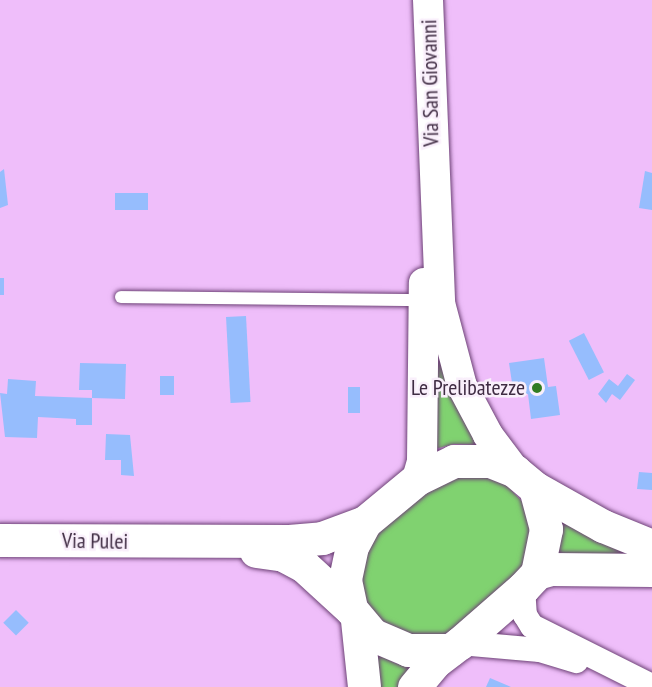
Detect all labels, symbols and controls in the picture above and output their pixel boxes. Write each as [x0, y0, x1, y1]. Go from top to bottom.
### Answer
street label: Via San Giovanni [416, 19, 444, 147]
place label: Le Prelibatezze [411, 375, 525, 401]
marker: Le Prelibatezze [530, 381, 544, 395]
street label: Via Pulei [62, 527, 128, 555]

